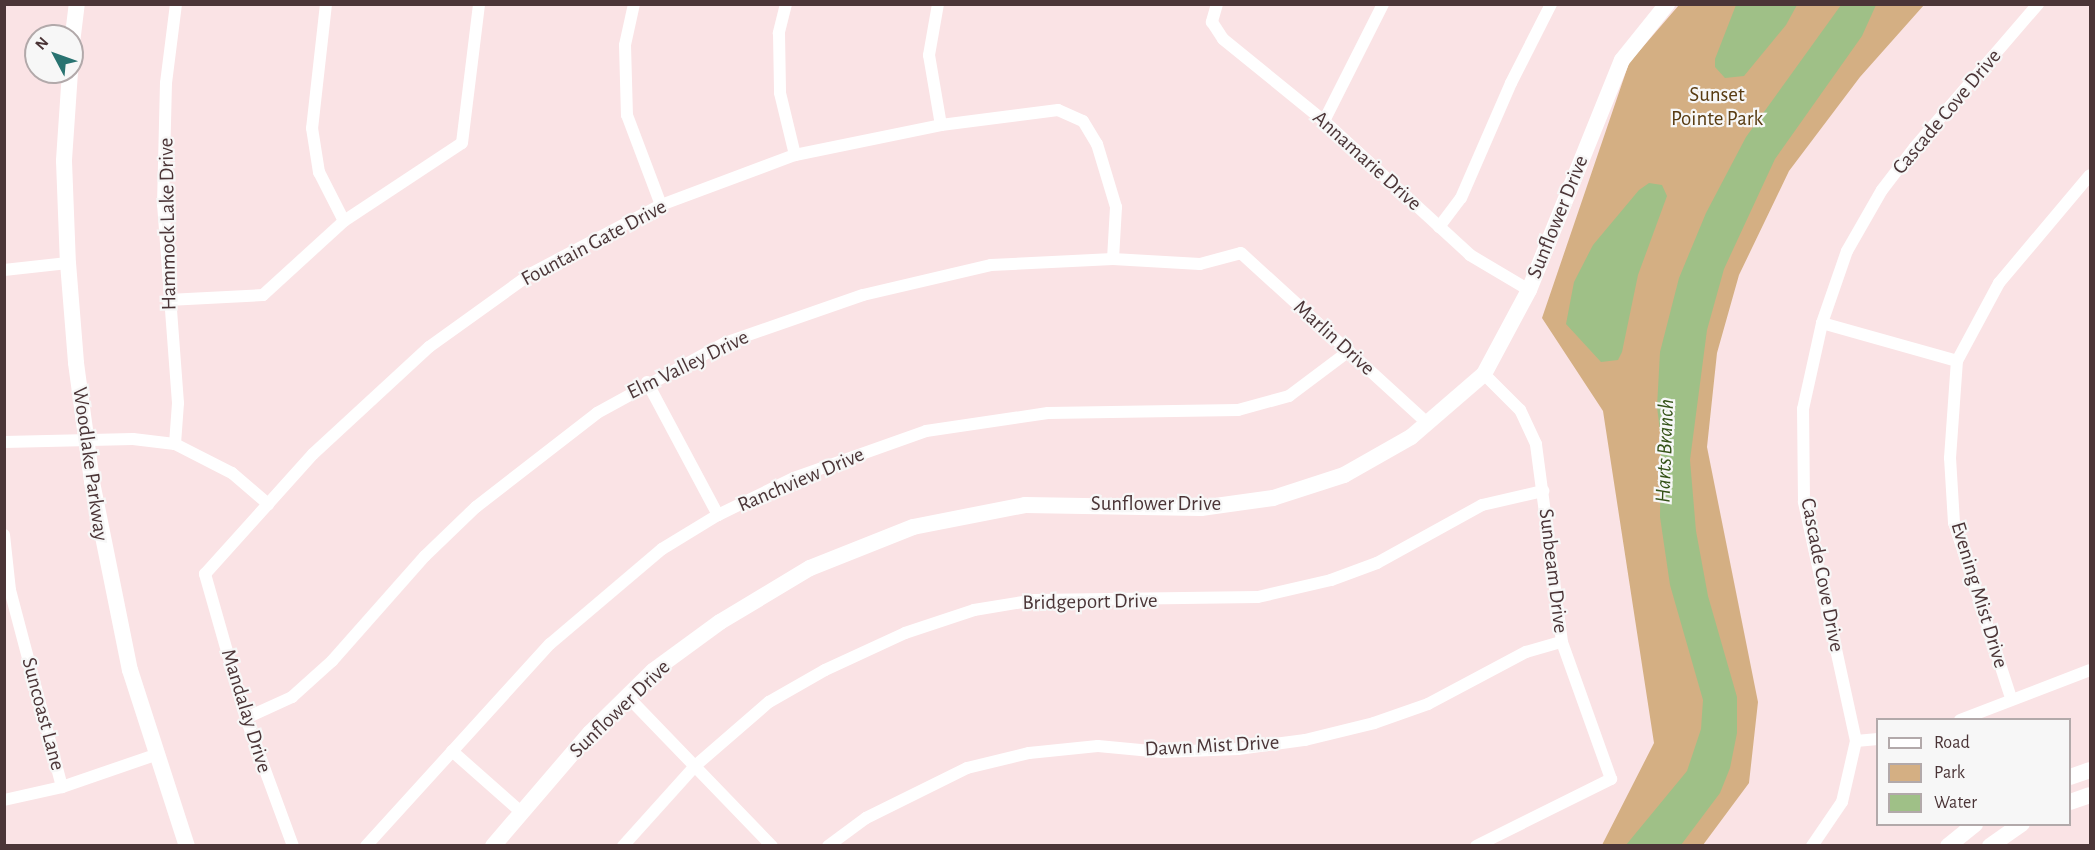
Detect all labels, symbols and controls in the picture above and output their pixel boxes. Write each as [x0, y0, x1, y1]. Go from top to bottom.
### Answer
north arrow [24, 24, 84, 84]
text: N [32, 34, 52, 53]
street label: Cascade Cove Drive [1887, 44, 2007, 180]
park label: Sunset Pointe Park [1671, 82, 1763, 132]
street label: Annamarie Drive [1307, 106, 1427, 216]
street label: Hammock Lake Drive [154, 137, 182, 311]
street label: Sunflower Drive [1522, 152, 1594, 282]
street label: Fountain Gate Drive [517, 194, 671, 292]
street label: Marlin Drive [1288, 295, 1380, 381]
street label: Elm Valley Drive [623, 325, 753, 405]
street label: Woodlake Parkway [67, 385, 113, 543]
water label: Harts Branch [1650, 399, 1680, 503]
street label: Ranchview Drive [734, 442, 868, 518]
street label: Sunflower Drive [1091, 491, 1221, 517]
street label: Cascade Cove Drive [1795, 496, 1849, 654]
street label: Sunbeam Drive [1533, 507, 1573, 635]
street label: Evening Mist Drive [1945, 519, 2013, 671]
street label: Bridgeport Drive [1022, 588, 1158, 616]
street label: Mandalay Drive [215, 646, 277, 776]
street label: Suncoast Lane [16, 655, 70, 773]
street label: Sunflower Drive [564, 655, 676, 763]
legend [1876, 718, 2071, 826]
street label: Dawn Mist Drive [1144, 730, 1280, 762]
text: Road [1934, 734, 1970, 752]
text: Park [1934, 764, 1965, 782]
text: Water [1934, 794, 1977, 812]

